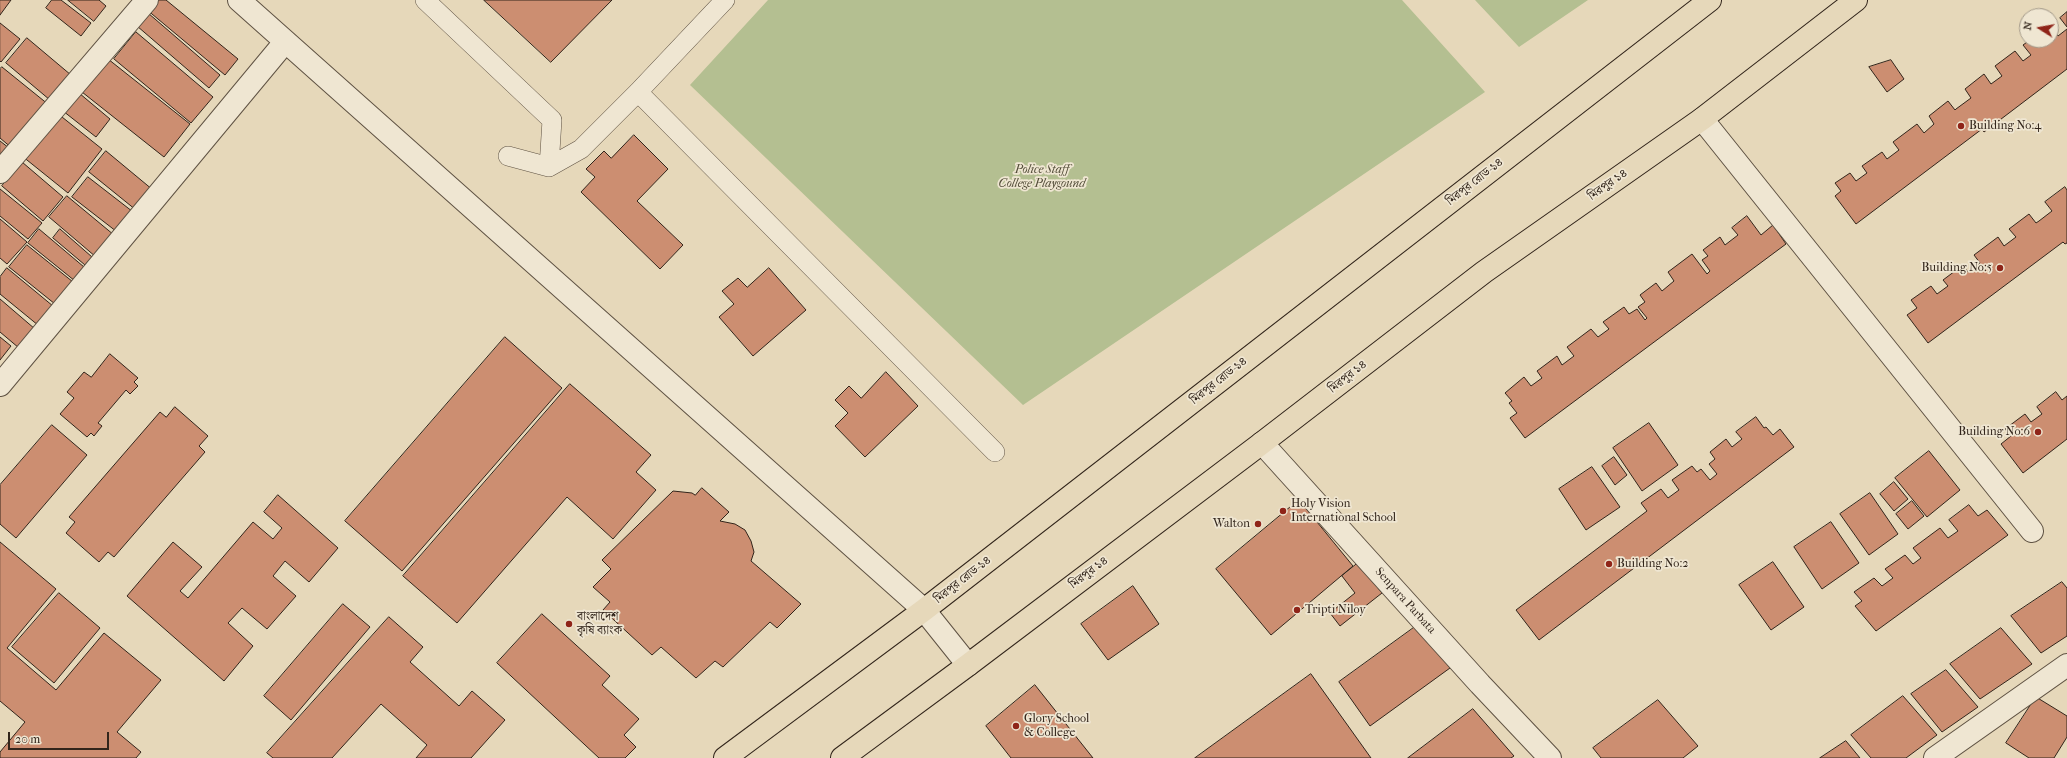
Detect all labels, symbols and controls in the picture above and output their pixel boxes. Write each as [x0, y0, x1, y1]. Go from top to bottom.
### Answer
north arrow [2019, 8, 2059, 48]
text: N [2021, 20, 2035, 31]
place label: Building No:4 [1969, 119, 2041, 133]
marker: Building No:4 [1956, 121, 1966, 131]
street label: মিরপুর রোড-১৪ [1444, 155, 1506, 209]
park label: Police Staff College Playgound [999, 163, 1085, 191]
street label: মিরপুর ১৪ [1586, 166, 1630, 204]
place label: Building No:5 [1922, 261, 1992, 275]
marker: Building No:5 [1995, 263, 2005, 273]
street label: মিরপুর রোড-১৪ [1188, 354, 1250, 408]
street label: মিরপুর ১৪ [1326, 358, 1370, 396]
place label: Building No:6 [1958, 425, 2030, 439]
marker: Building No:6 [2033, 427, 2043, 437]
place label: Holy Vision International School [1291, 497, 1396, 525]
marker: Holy Vision International School [1278, 506, 1288, 516]
place label: Walton [1213, 517, 1250, 531]
marker: Walton [1253, 519, 1263, 529]
street label: মিরপুর রোড-১৪ [932, 553, 994, 607]
street label: মিরপুর ১৪ [1067, 554, 1111, 592]
place label: Building No:2 [1617, 557, 1688, 571]
marker: Building No:2 [1604, 559, 1614, 569]
street label: Senpara Parbata [1372, 565, 1438, 637]
place label: Tripti Niloy [1305, 603, 1366, 617]
marker: Tripti Niloy [1292, 605, 1302, 615]
place label: বাংলাদেশ কৃষি ব্যাংক [577, 610, 622, 638]
marker: বাংলাদেশ কৃষি ব্যাংক [564, 619, 574, 629]
place label: Glory School & College [1024, 712, 1089, 740]
marker: Glory School & College [1011, 721, 1021, 731]
scale bar [10, 724, 111, 750]
text: 20 m [15, 732, 40, 746]

